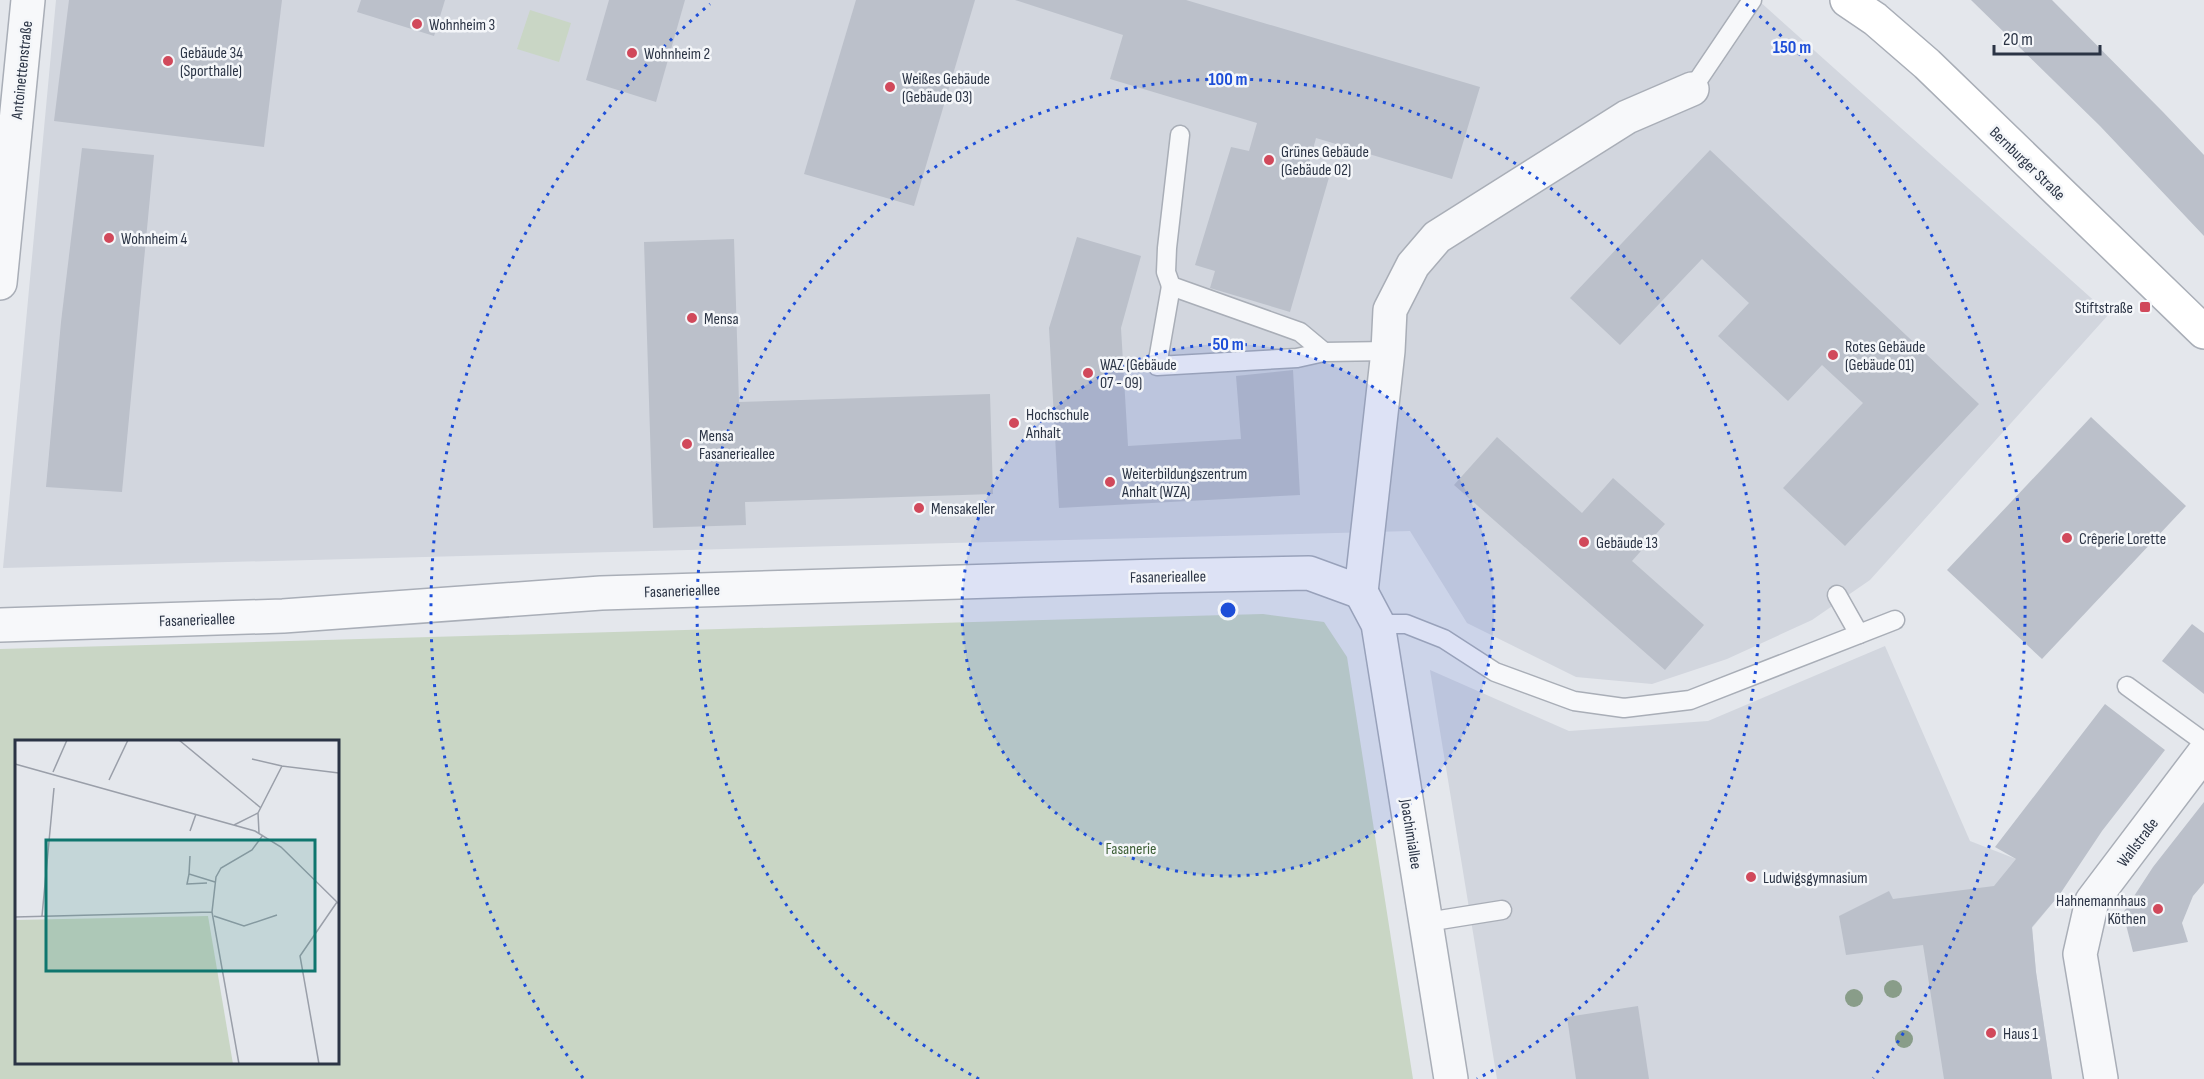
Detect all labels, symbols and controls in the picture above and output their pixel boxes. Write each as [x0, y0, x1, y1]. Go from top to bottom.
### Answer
place label: Wohnheim 3 [429, 16, 495, 35]
marker: Wohnheim 3 [410, 17, 424, 31]
scale bar [1994, 18, 2100, 56]
street label: Antoinettenstraße [8, 20, 37, 121]
text: 20 m [2003, 29, 2033, 50]
text: 150 m [1773, 37, 1811, 58]
place label: Gebäude 34 (Sporthalle) [180, 44, 243, 81]
place label: Wohnheim 2 [644, 45, 710, 64]
marker: Wohnheim 2 [625, 46, 639, 60]
marker: Gebäude 34 (Sporthalle) [161, 54, 175, 68]
text: 100 m [1209, 69, 1248, 90]
place label: Weißes Gebäude (Gebäude 03) [902, 70, 990, 107]
marker: Weißes Gebäude (Gebäude 03) [883, 80, 897, 94]
street label: Bernburger Straße [1985, 123, 2069, 205]
place label: Grünes Gebäude (Gebäude 02) [1281, 143, 1369, 180]
marker: Grünes Gebäude (Gebäude 02) [1262, 153, 1276, 167]
place label: Wohnheim 4 [121, 230, 188, 249]
marker: Wohnheim 4 [102, 231, 116, 245]
place label: Stiftstraße [2075, 299, 2133, 318]
marker: Stiftstraße [2138, 300, 2152, 314]
place label: Mensa [704, 310, 739, 329]
marker: Mensa [685, 311, 699, 325]
text: 50 m [1212, 334, 1244, 355]
place label: Rotes Gebäude (Gebäude 01) [1845, 338, 1925, 375]
marker: Rotes Gebäude (Gebäude 01) [1826, 348, 1840, 362]
place label: WAZ (Gebäude 07 - 09) [1100, 356, 1177, 393]
marker: WAZ (Gebäude 07 - 09) [1081, 366, 1095, 380]
place label: Hochschule Anhalt [1025, 406, 1089, 443]
marker: Hochschule Anhalt [1007, 416, 1021, 430]
place label: Mensa Fasanerieallee [699, 427, 775, 464]
marker: Mensa Fasanerieallee [680, 437, 694, 451]
place label: Weiterbildungszentrum Anhalt (WZA) [1121, 465, 1247, 502]
marker: Weiterbildungszentrum Anhalt (WZA) [1103, 475, 1117, 489]
place label: Mensakeller [931, 500, 995, 519]
marker: Mensakeller [912, 501, 926, 515]
place label: Crêperie Lorette [2079, 530, 2166, 549]
marker: Crêperie Lorette [2060, 531, 2074, 545]
place label: Gebäude 13 [1596, 534, 1658, 553]
marker: Gebäude 13 [1577, 535, 1591, 549]
street label: Fasanerieallee [1130, 567, 1206, 588]
street label: Fasanerieallee [644, 581, 720, 602]
centre of rings [1218, 600, 1238, 620]
street label: Fasanerieallee [159, 610, 235, 631]
inset map [15, 740, 339, 1064]
street label: Joachimiallee [1395, 797, 1425, 871]
street label: Wallstraße [2114, 815, 2163, 871]
park label: Fasanerie [1105, 840, 1157, 859]
place label: Ludwigsgymnasium [1763, 869, 1868, 888]
marker: Ludwigsgymnasium [1744, 870, 1758, 884]
place label: Hahnemannhaus Köthen [2056, 892, 2146, 929]
marker: Hahnemannhaus Köthen [2151, 902, 2165, 916]
place label: Haus 1 [2003, 1025, 2038, 1044]
marker: Haus 1 [1984, 1026, 1998, 1040]

